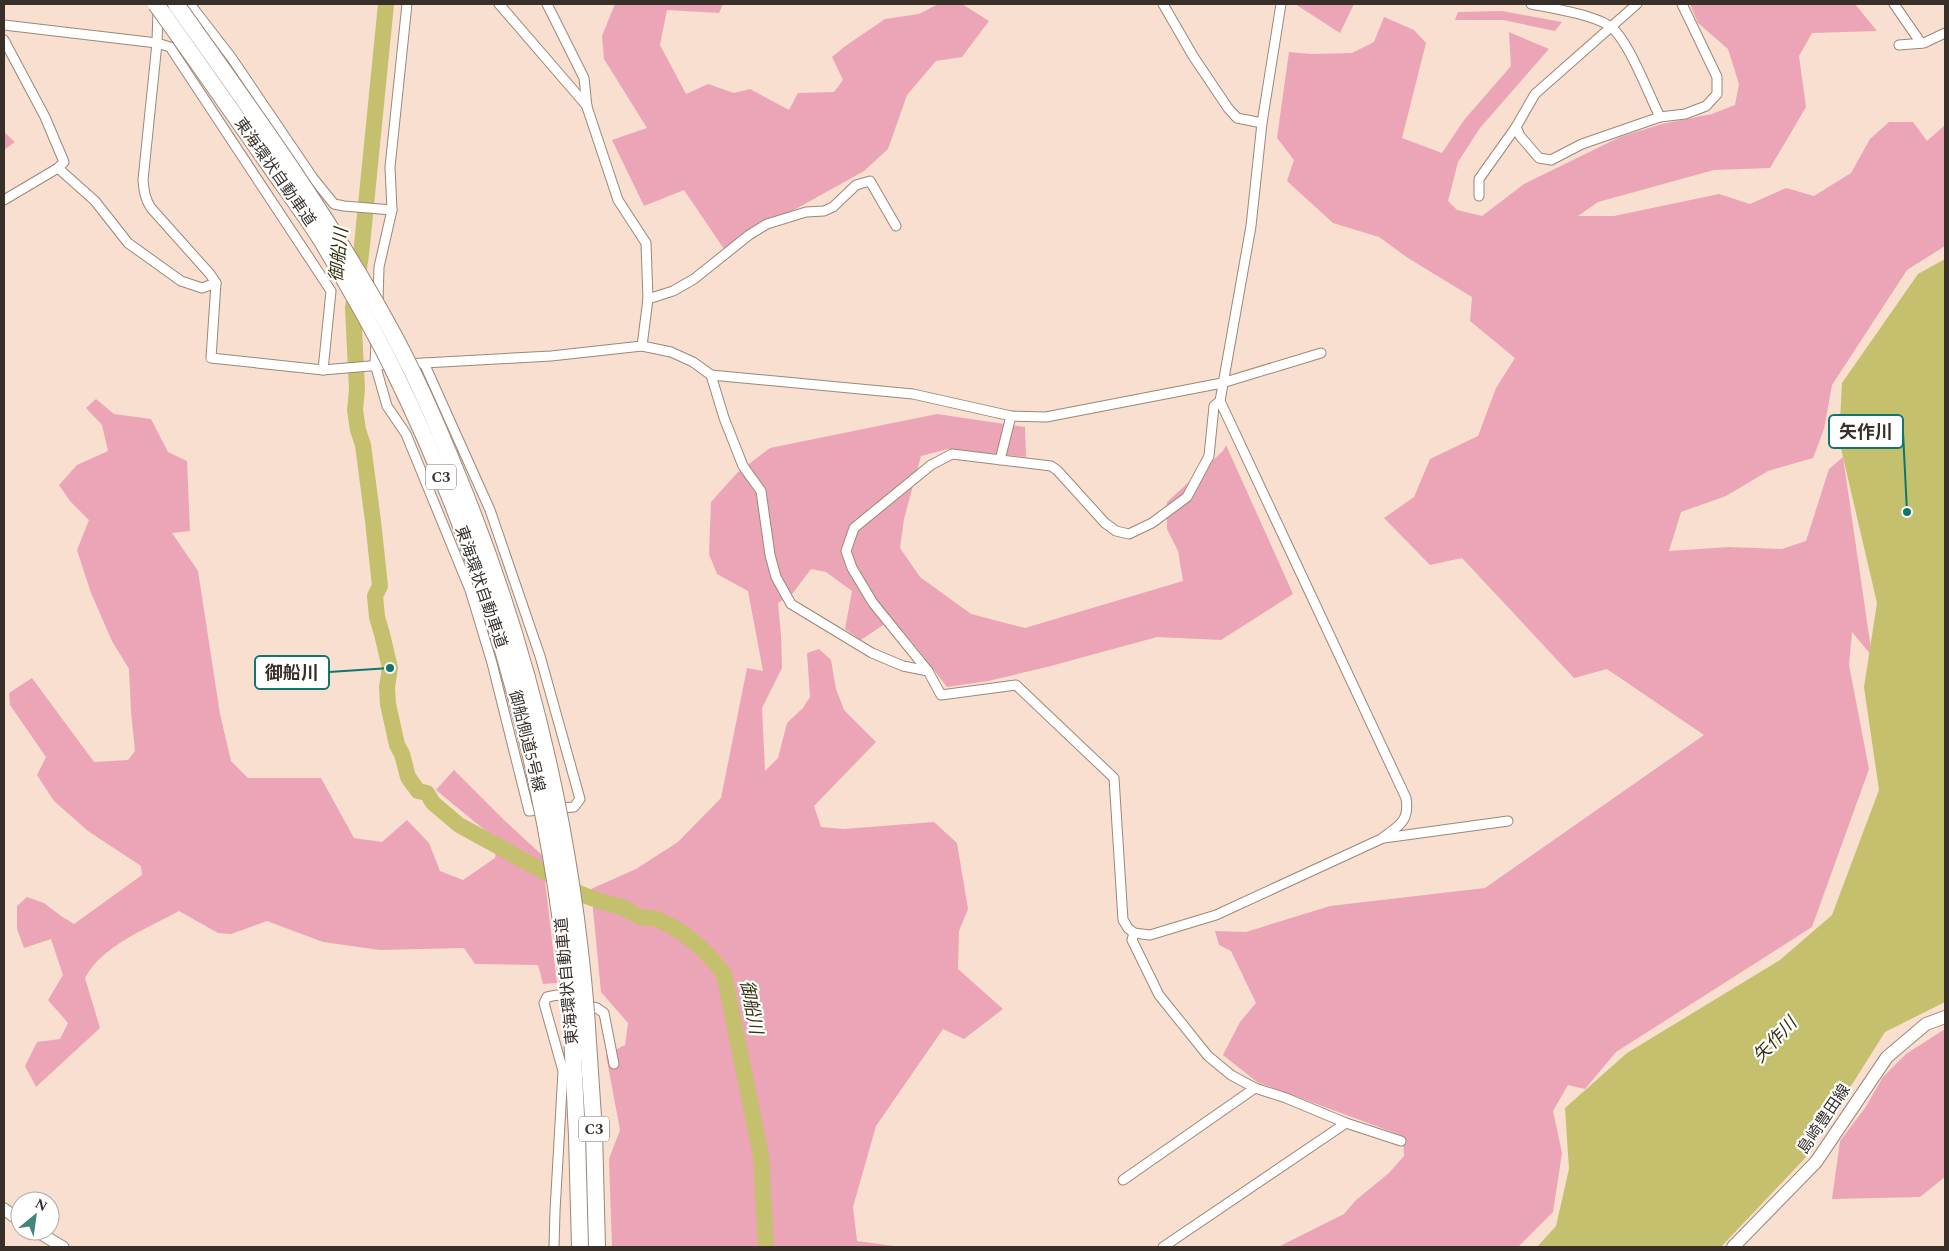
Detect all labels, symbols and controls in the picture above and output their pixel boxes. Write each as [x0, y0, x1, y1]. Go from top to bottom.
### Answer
street label: 東海環状自動車道 [228, 113, 322, 231]
water label: 御船川 [323, 225, 355, 283]
callout: 矢作川 [1829, 415, 1903, 448]
text: 矢作川 [1839, 419, 1893, 446]
road number: C3 [426, 464, 456, 490]
street label: 東海環状自動車道 [449, 523, 513, 651]
callout: 御船川 [255, 656, 329, 689]
text: 御船川 [264, 660, 319, 687]
street label: 御船側道5号線 [503, 688, 551, 794]
street label: 東海環状自動車道 [549, 916, 585, 1046]
water label: 御船川 [733, 978, 770, 1038]
water label: 矢作川 [1747, 1010, 1805, 1069]
street label: 島崎豊田線 [1792, 1079, 1856, 1159]
road number: C3 [579, 1116, 609, 1142]
north arrow [10, 1191, 60, 1241]
text: N [31, 1193, 51, 1217]

